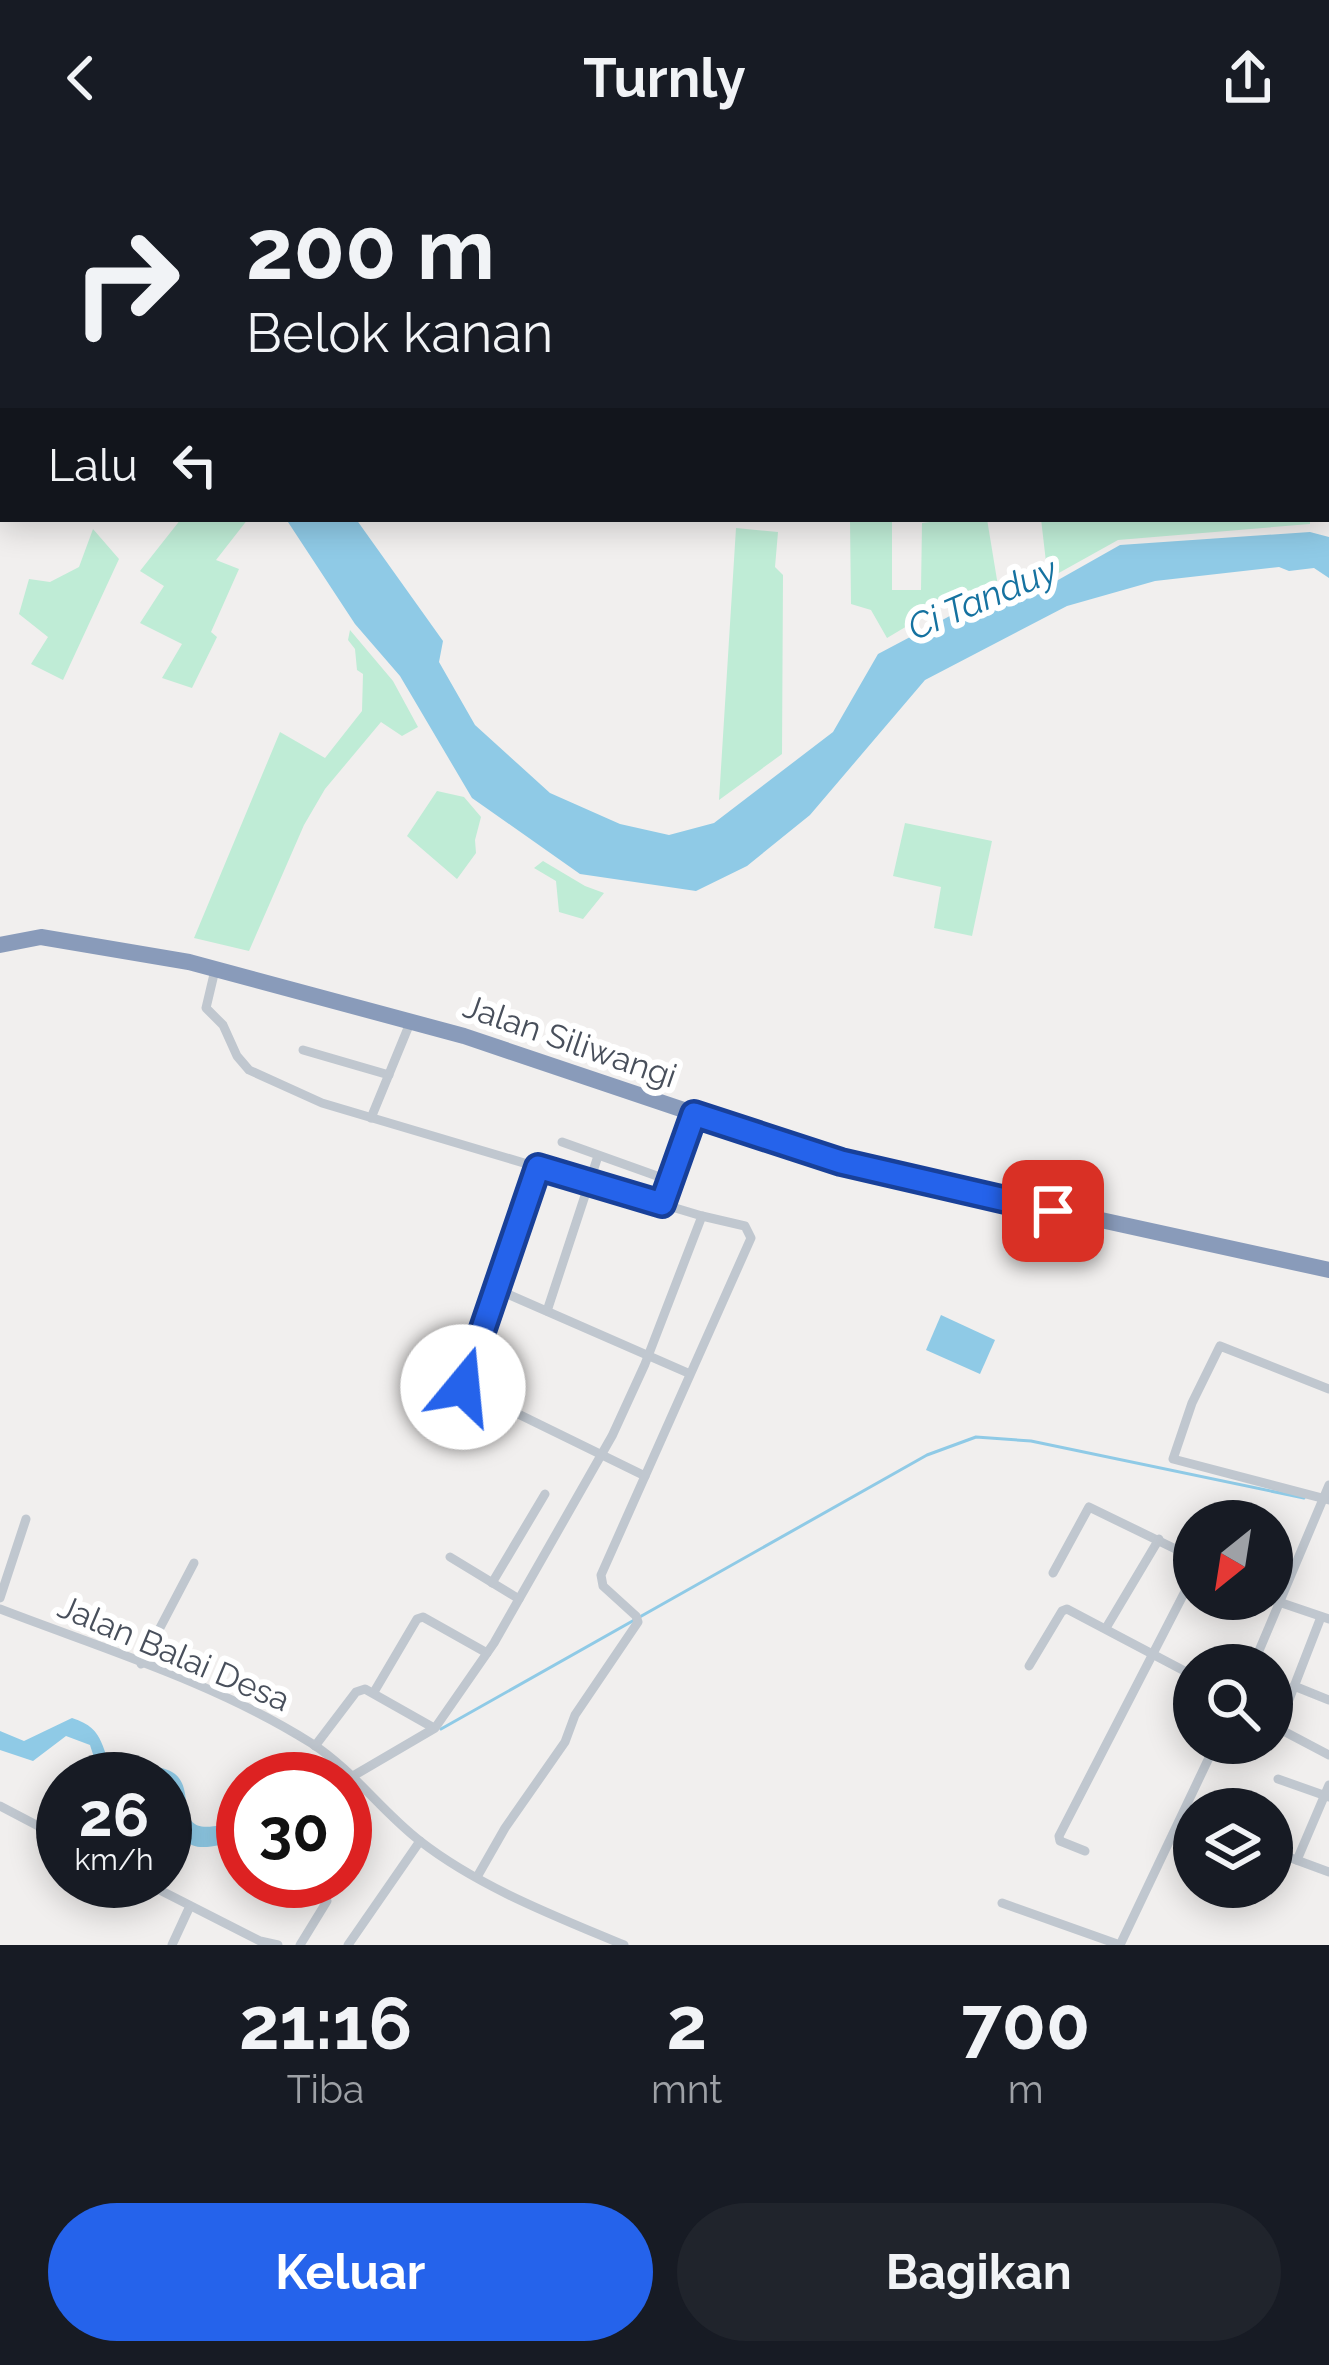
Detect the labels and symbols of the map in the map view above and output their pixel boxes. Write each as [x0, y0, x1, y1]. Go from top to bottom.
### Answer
water label: Ci Tanduy [901, 547, 1064, 648]
street label: Jalan Siliwangi [458, 986, 682, 1096]
pin [1002, 1160, 1104, 1262]
position arrow [400, 1324, 526, 1450]
north arrow [1173, 1500, 1293, 1620]
street label: Jalan Balai Desa [52, 1587, 296, 1719]
speed limit sign: 30 [216, 1752, 372, 1908]

